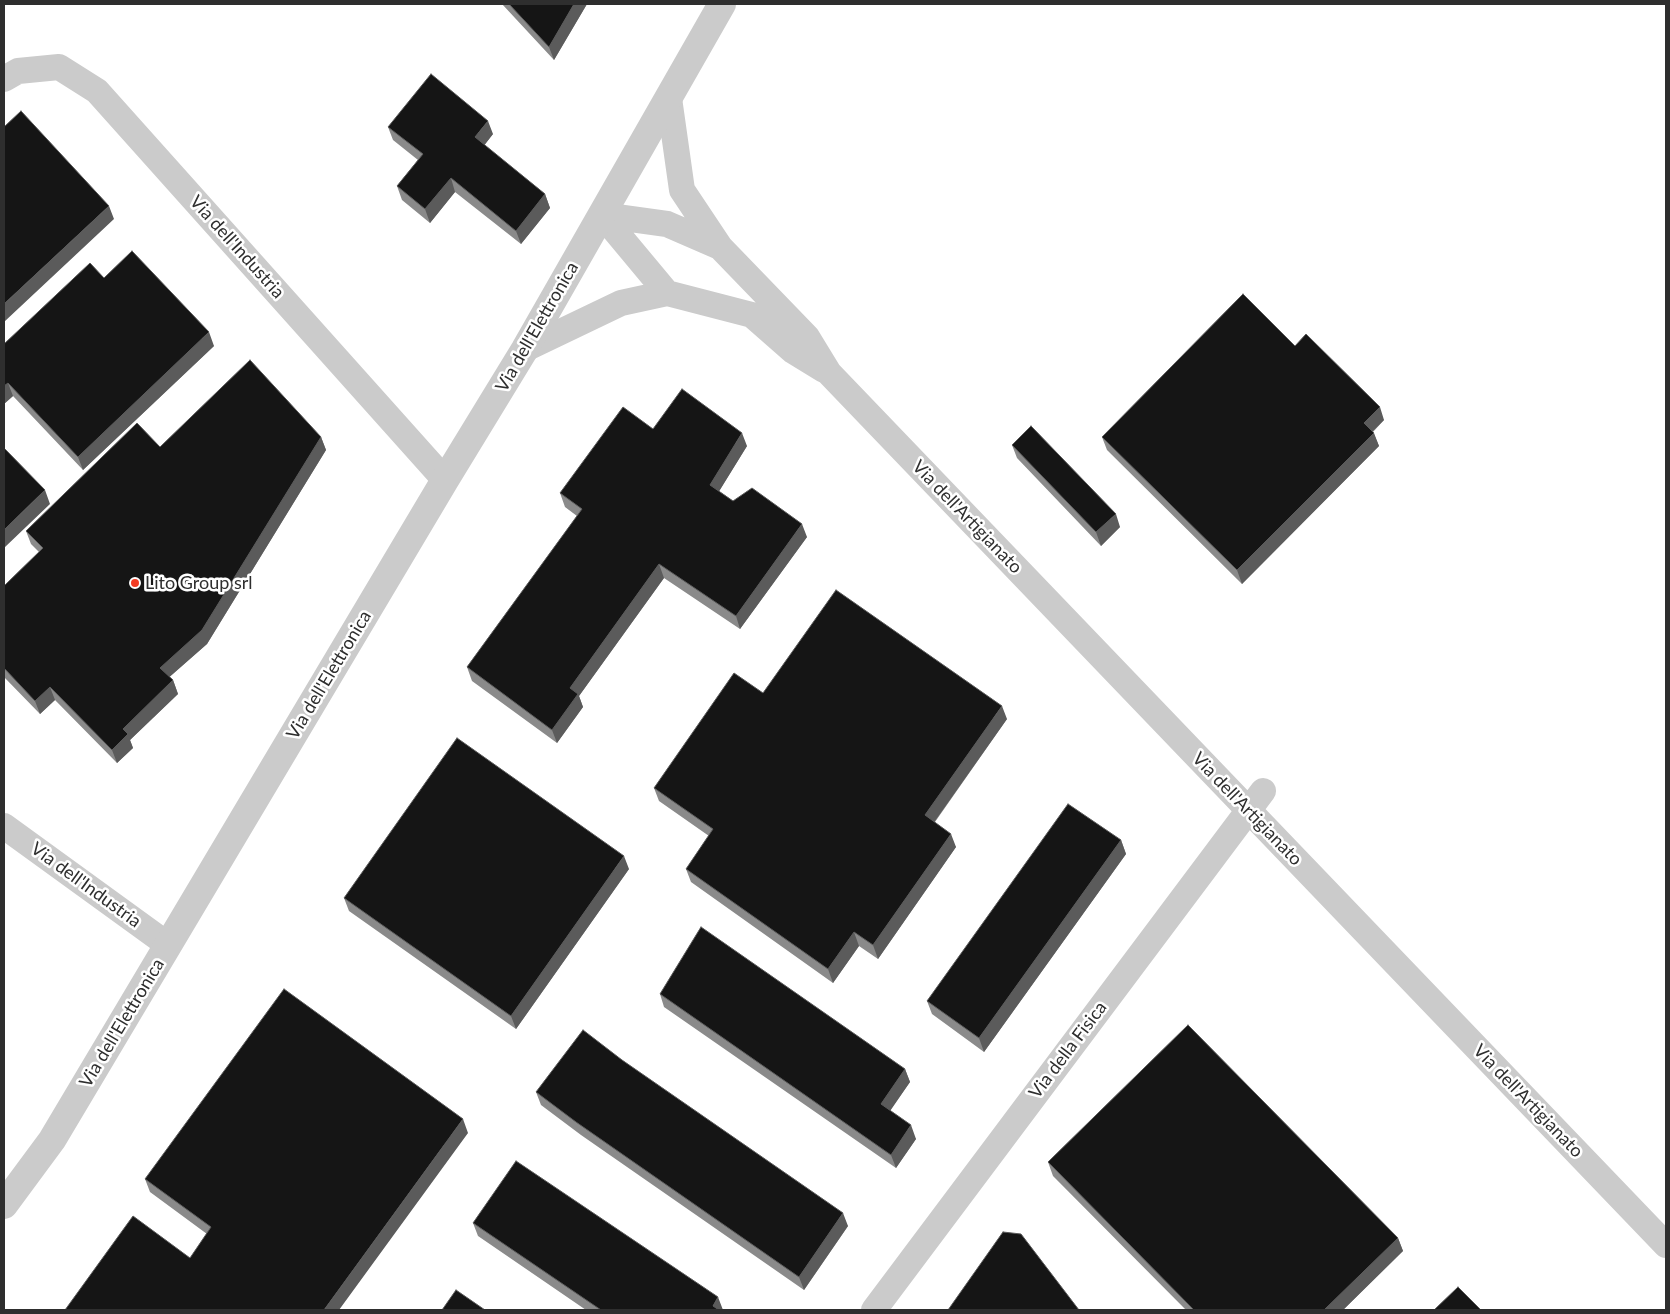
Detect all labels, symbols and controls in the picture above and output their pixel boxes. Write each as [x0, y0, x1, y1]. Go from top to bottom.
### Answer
street label: Via dell'Industria [185, 191, 289, 303]
street label: Via dell'Elettronica [491, 258, 583, 396]
street label: Via dell'Artigianato [908, 456, 1026, 578]
place label: Lito Group srl [145, 572, 253, 594]
marker: Lito Group srl [129, 577, 141, 589]
street label: Via dell'Elettronica [282, 607, 376, 743]
street label: Via dell'Artigianato [1188, 748, 1306, 870]
street label: Via dell'Industria [27, 838, 145, 932]
street label: Via dell'Elettronica [75, 955, 169, 1091]
street label: Via della Fisica [1025, 997, 1111, 1103]
street label: Via dell'Artigianato [1469, 1040, 1587, 1162]

